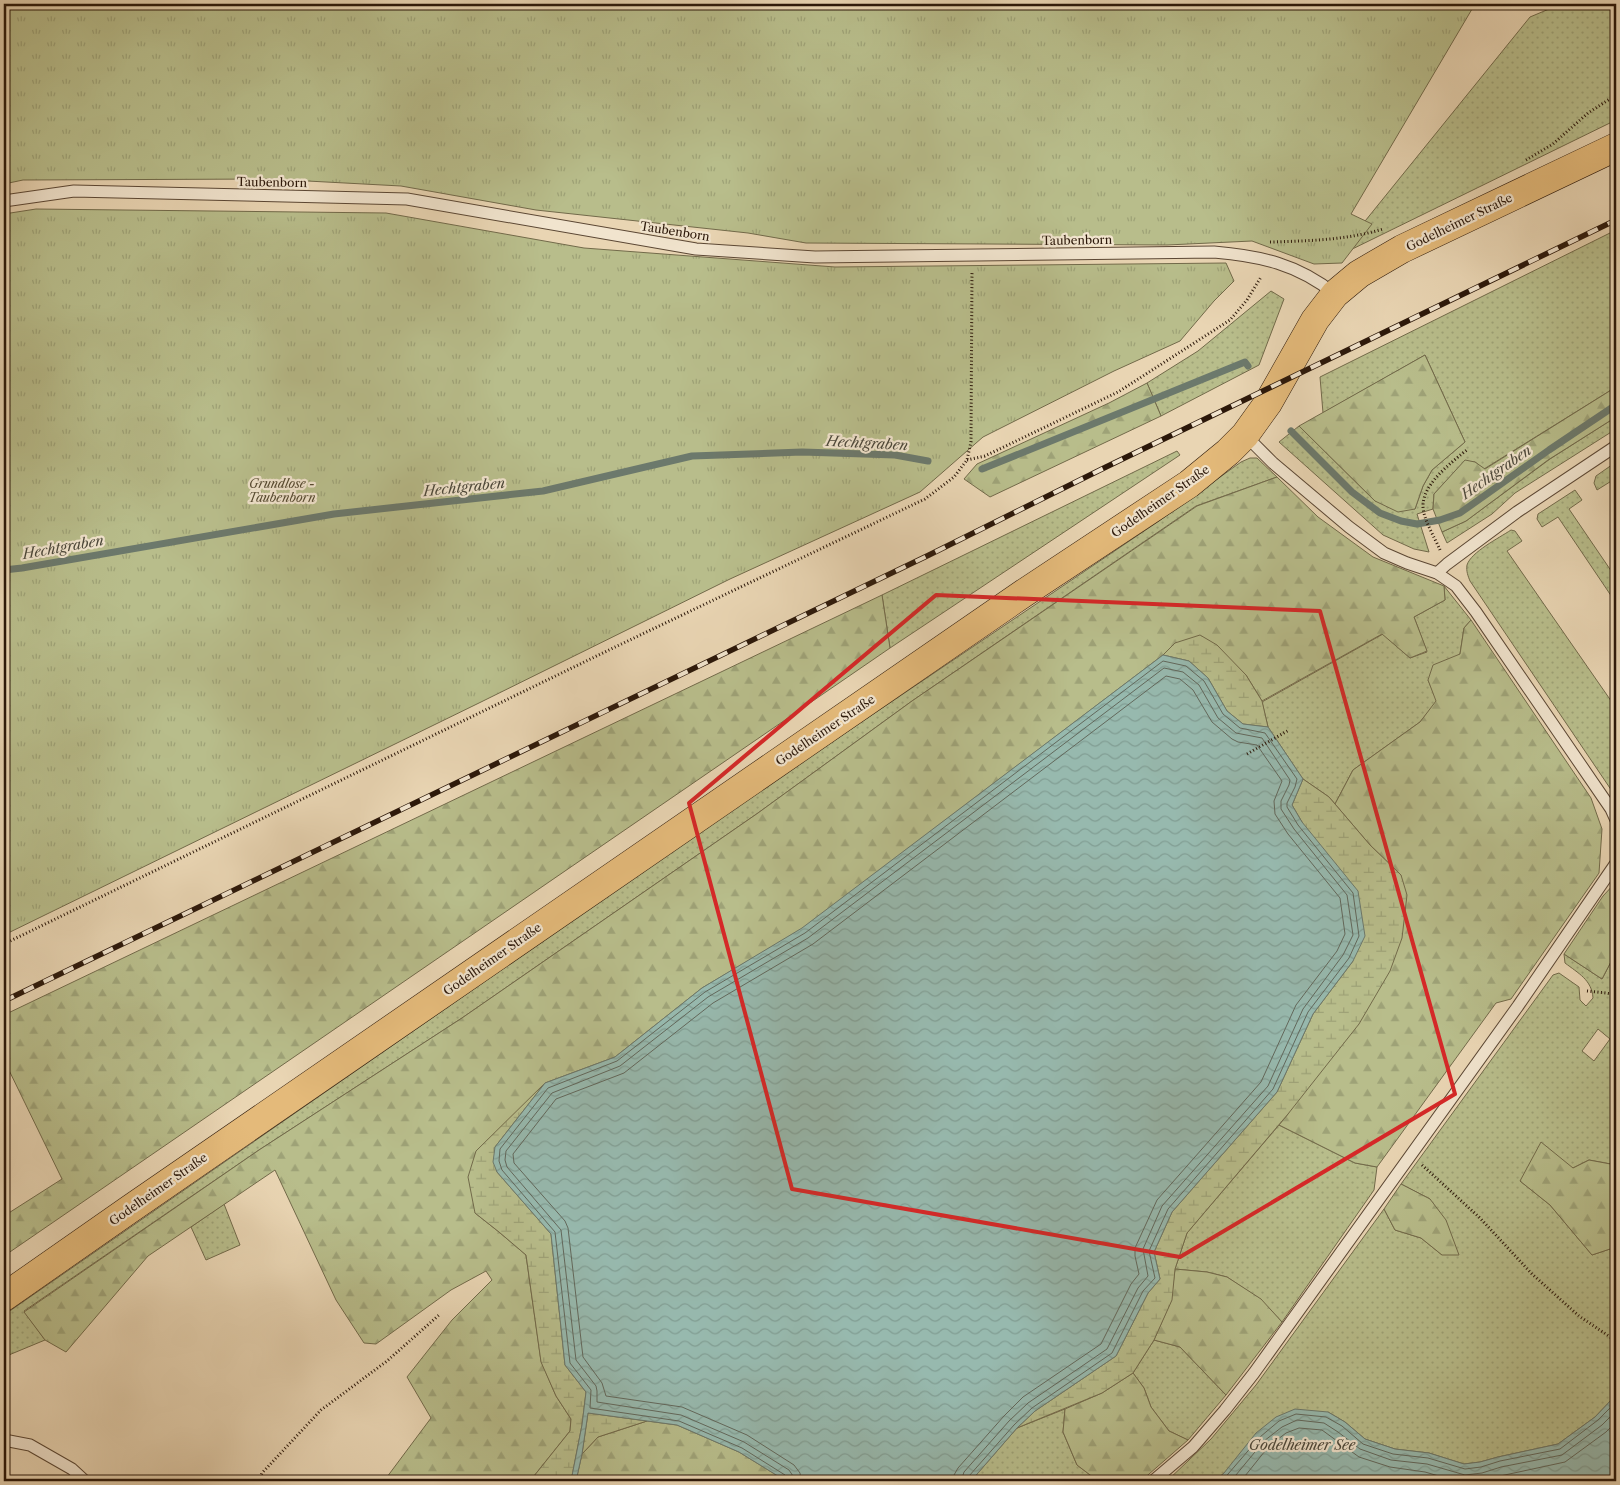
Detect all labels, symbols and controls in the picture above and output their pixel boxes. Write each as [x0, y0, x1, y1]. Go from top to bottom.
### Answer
street label: Taubenborn [237, 174, 308, 190]
street label: Godelheimer Straße [1403, 190, 1515, 254]
street label: Taubenborn [639, 218, 711, 244]
street label: Taubenborn [1042, 232, 1113, 248]
water label: Hechtgraben [825, 432, 908, 454]
water label: Hechtgraben [1456, 441, 1535, 503]
street label: Godelheimer Straße [1108, 461, 1212, 540]
water label: Hechtgraben [421, 474, 506, 500]
park label: Grundlose - Taubenborn [249, 476, 315, 505]
water label: Hechtgraben [20, 531, 105, 563]
street label: Godelheimer Straße [773, 691, 878, 769]
street label: Godelheimer Straße [440, 919, 544, 998]
street label: Godelheimer Straße [106, 1149, 210, 1228]
water label: Godelheimer See [1249, 1436, 1356, 1454]

